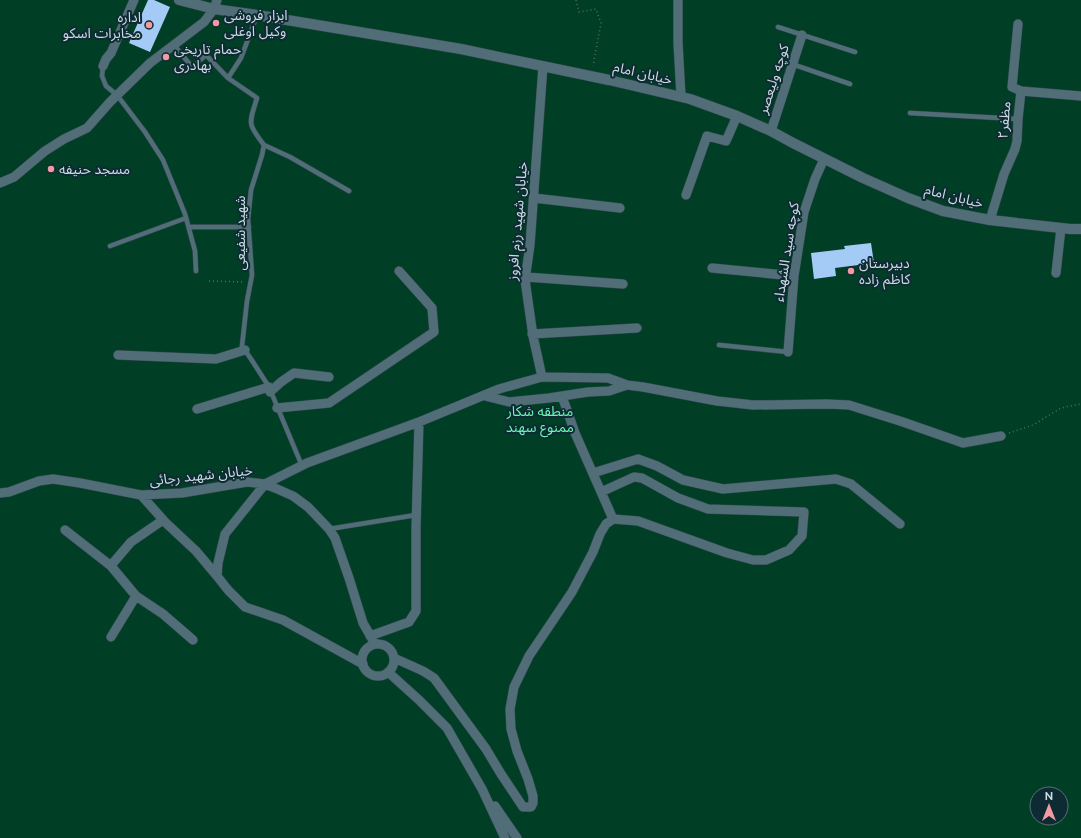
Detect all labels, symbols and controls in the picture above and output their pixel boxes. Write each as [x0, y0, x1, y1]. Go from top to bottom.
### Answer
place label: ابزار فروشی وکیل اوغلی [224, 7, 288, 40]
place label: اداره مخابرات اسکو [63, 9, 141, 42]
marker: ابزار فروشی وکیل اوغلی [211, 18, 221, 28]
marker: اداره مخابرات اسکو [144, 20, 154, 30]
place label: حمام تاریخی بهادری [174, 41, 241, 74]
street label: کوچه ولیعصر [754, 42, 794, 117]
marker: حمام تاریخی بهادری [161, 52, 171, 62]
street label: خیابان امام [611, 58, 674, 90]
street label: مظفر۲ [994, 100, 1015, 140]
place label: مسجد حنیفه [59, 161, 130, 177]
street label: خیابان شهید رزم افروز [504, 161, 533, 282]
marker: مسجد حنیفه [46, 164, 56, 174]
street label: خیابان امام [922, 181, 985, 214]
street label: شهید شفیعی [232, 195, 249, 271]
street label: کوچه سید الشهداء [770, 201, 804, 303]
place label: دبیرستان کاظم زاده [859, 255, 910, 290]
marker: دبیرستان کاظم زاده [846, 266, 856, 276]
park label: منطقه شکار ممنوع سهند [506, 403, 574, 438]
street label: خیابان شهید رجائی [149, 462, 254, 489]
north arrow [1029, 786, 1069, 826]
text: N [1045, 790, 1053, 803]

